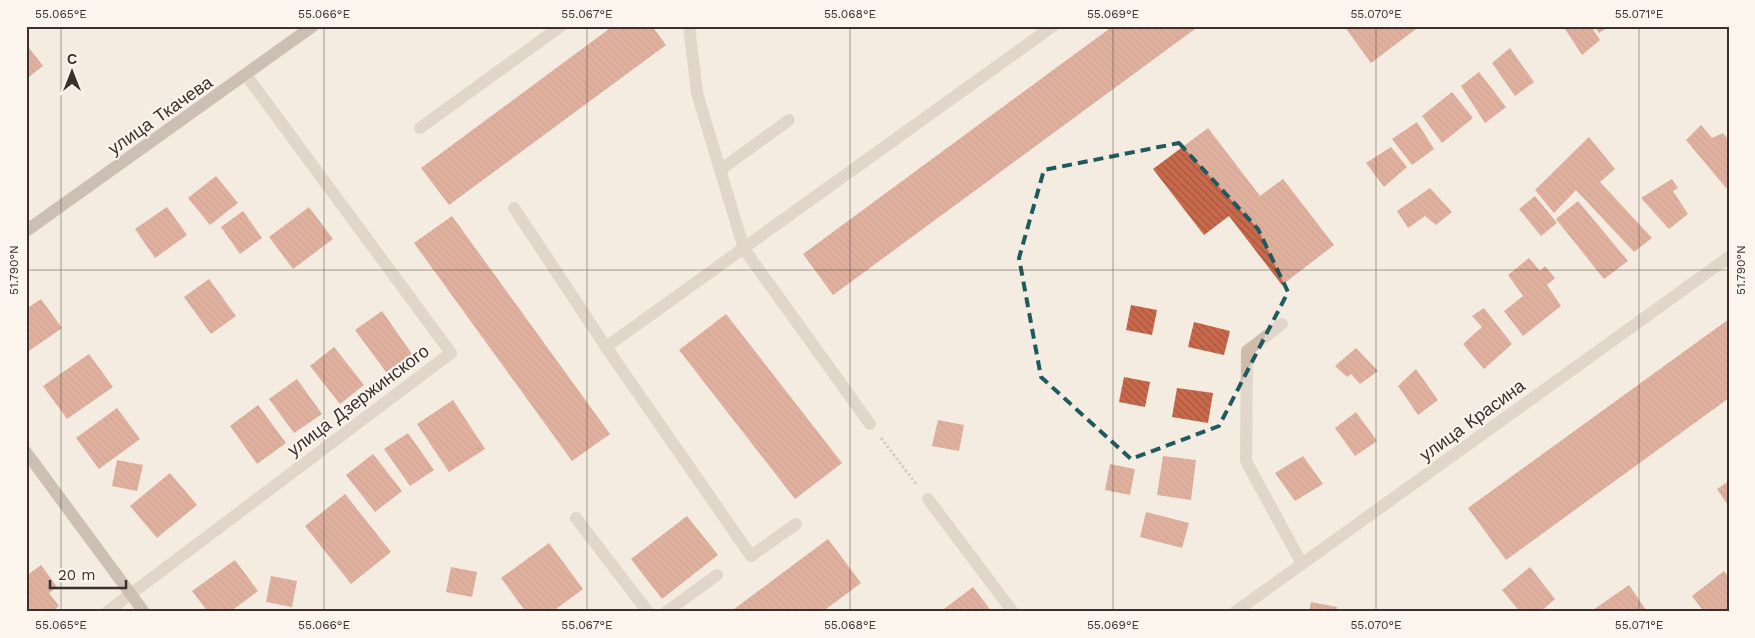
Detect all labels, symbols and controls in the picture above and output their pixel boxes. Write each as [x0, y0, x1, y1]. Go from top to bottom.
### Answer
text: 55.065°E [35, 7, 87, 21]
text: 55.066°E [298, 7, 350, 21]
text: 55.067°E [561, 7, 613, 21]
text: 55.068°E [824, 7, 876, 21]
text: 55.069°E [1087, 7, 1139, 21]
text: 55.070°E [1350, 7, 1402, 21]
text: 55.071°E [1615, 7, 1664, 21]
north arrow [48, 48, 98, 98]
text: С [67, 51, 77, 67]
street label: улица Ткачева [104, 71, 217, 159]
text: 51.790°N [7, 245, 21, 295]
text: 51.790°N [1734, 245, 1748, 295]
street label: улица Дзержинского [283, 340, 433, 460]
street label: улица Красина [1415, 374, 1530, 465]
scale bar [50, 558, 126, 590]
text: 20 m [58, 566, 96, 584]
text: 55.065°E [35, 618, 87, 632]
text: 55.066°E [298, 618, 350, 632]
text: 55.067°E [561, 618, 613, 632]
text: 55.068°E [824, 618, 876, 632]
text: 55.069°E [1087, 618, 1139, 632]
text: 55.070°E [1350, 618, 1402, 632]
text: 55.071°E [1615, 618, 1664, 632]

